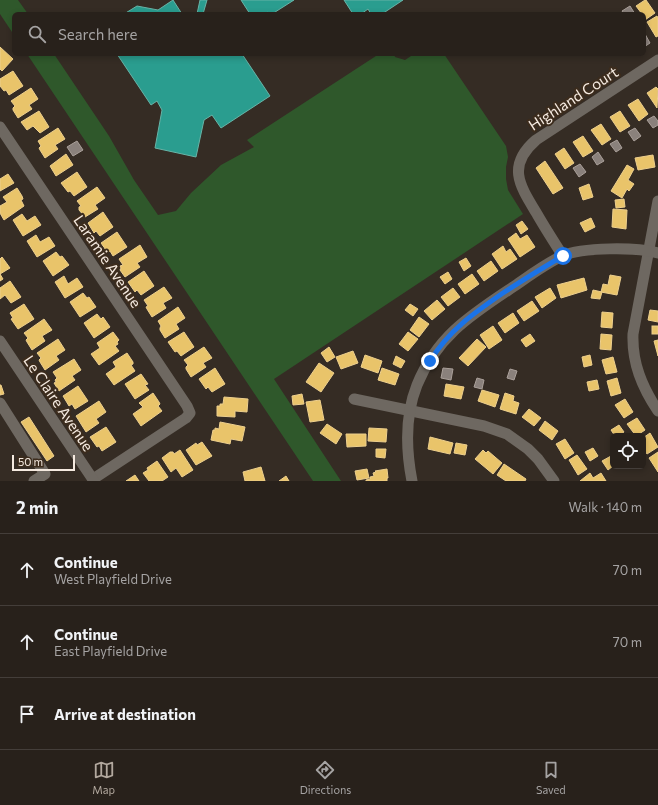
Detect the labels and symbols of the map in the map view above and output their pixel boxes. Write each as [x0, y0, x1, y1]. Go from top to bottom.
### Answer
street label: Highland Court [525, 62, 621, 134]
street label: Laramie Avenue [70, 211, 146, 311]
route start [554, 247, 572, 265]
street label: Le Claire Avenue [20, 352, 98, 454]
route end [421, 352, 439, 370]
scale bar [12, 453, 75, 472]

